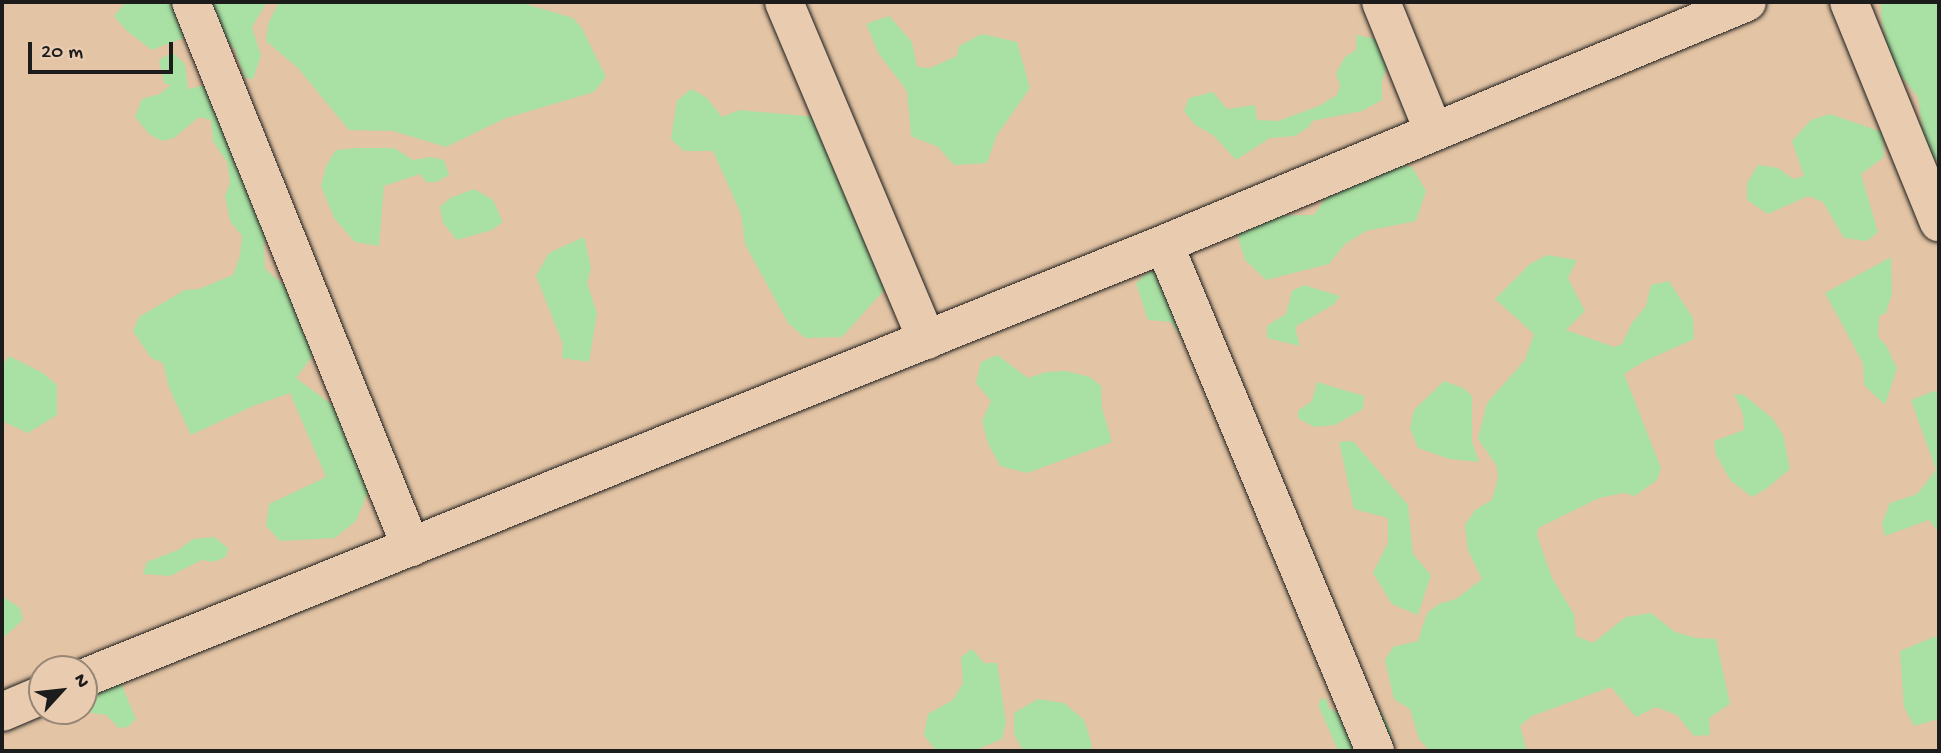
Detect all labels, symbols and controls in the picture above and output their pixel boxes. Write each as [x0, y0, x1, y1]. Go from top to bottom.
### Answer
scale bar [32, 28, 177, 72]
text: 20 m [41, 41, 83, 66]
north arrow [28, 655, 98, 725]
text: N [67, 670, 93, 692]

